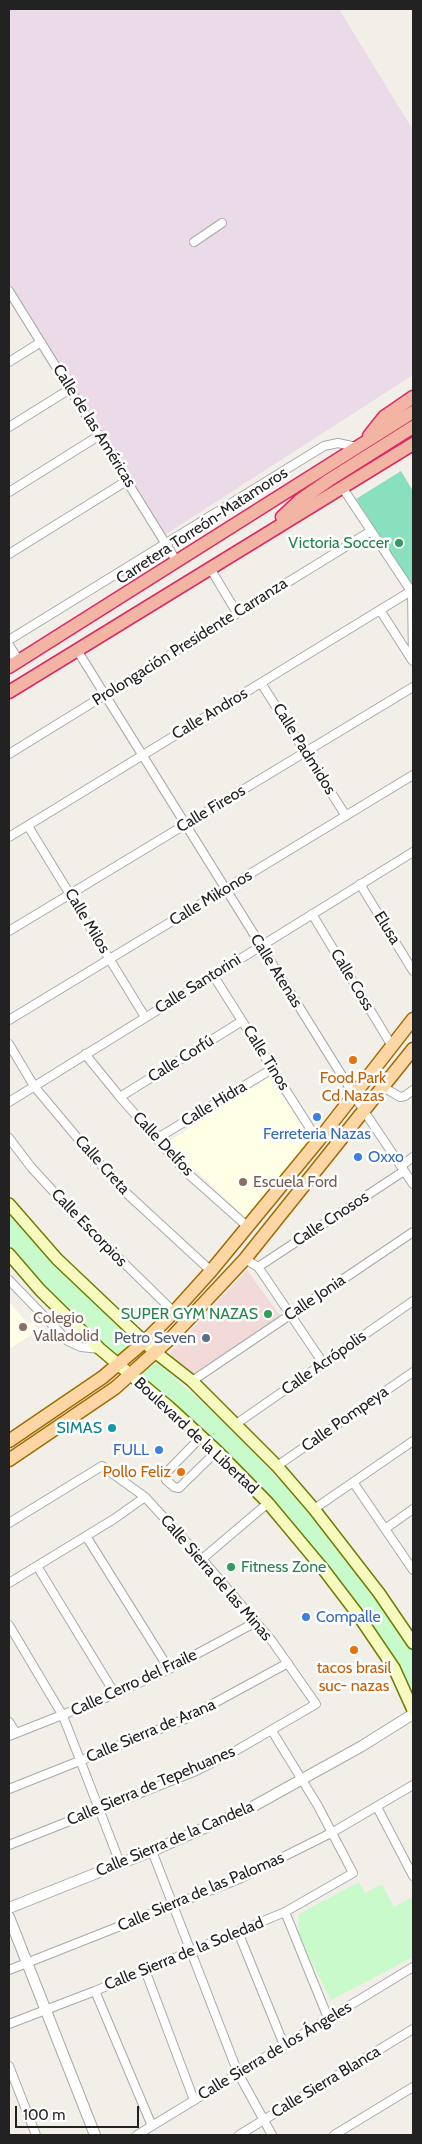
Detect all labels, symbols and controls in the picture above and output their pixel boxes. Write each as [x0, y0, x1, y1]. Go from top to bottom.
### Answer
street label: Calle de las Américas [48, 361, 140, 491]
street label: Carretera Torreón-Matamoros [113, 463, 291, 589]
place label: Victoria Soccer [288, 533, 389, 553]
marker: Victoria Soccer [393, 537, 405, 549]
street label: Prolongación Presidente Carranza [89, 574, 291, 710]
street label: Calle Andros [169, 684, 251, 744]
street label: Calle Padmidos [268, 700, 340, 798]
street label: Calle Fireos [173, 781, 249, 837]
street label: Calle Mikonos [166, 866, 256, 930]
street label: Calle Milos [60, 885, 114, 957]
street label: Elusa [369, 908, 405, 948]
street label: Calle Atenas [246, 931, 306, 1011]
street label: Calle Coss [326, 946, 378, 1014]
street label: Calle Santorini [152, 950, 244, 1018]
street label: Calle Tinos [239, 1022, 293, 1094]
street label: Calle Corfú [145, 1031, 217, 1087]
marker: Food Park Cd Nazas [347, 1054, 359, 1066]
place label: Food Park Cd Nazas [320, 1068, 386, 1106]
street label: Calle Hidra [178, 1077, 250, 1131]
street label: Calle Delfos [128, 1108, 198, 1180]
marker: Ferreteria Nazas [311, 1111, 323, 1123]
place label: Ferreteria Nazas [263, 1124, 371, 1144]
street label: Calle Creta [71, 1132, 133, 1198]
place label: Oxxo [368, 1147, 404, 1167]
marker: Oxxo [352, 1151, 364, 1163]
place label: Escuela Ford [253, 1172, 337, 1192]
marker: Escuela Ford [237, 1176, 249, 1188]
street label: Calle Escorpios [47, 1185, 131, 1271]
street label: Calle Cnosos [290, 1187, 372, 1251]
street label: Calle Jonia [281, 1271, 349, 1325]
place label: SUPER GYM NAZAS [121, 1304, 258, 1324]
place label: Colegio Valladolid [33, 1308, 99, 1346]
marker: SUPER GYM NAZAS [262, 1308, 274, 1320]
marker: Colegio Valladolid [17, 1321, 29, 1333]
street label: Calle Acrópolis [278, 1327, 370, 1399]
place label: Petro Seven [114, 1328, 196, 1348]
marker: Petro Seven [200, 1332, 212, 1344]
street label: Boulevard de la Libertad [130, 1374, 262, 1498]
street label: Calle Pompeya [298, 1382, 392, 1456]
place label: SIMAS [56, 1418, 102, 1438]
marker: SIMAS [106, 1422, 118, 1434]
place label: FULL [113, 1440, 149, 1460]
marker: FULL [153, 1444, 165, 1456]
place label: Pollo Feliz [103, 1462, 171, 1482]
marker: Pollo Feliz [175, 1466, 187, 1478]
street label: Calle Sierra de las Minas [156, 1511, 276, 1645]
place label: Fitness Zone [241, 1557, 326, 1577]
marker: Fitness Zone [225, 1561, 237, 1573]
place label: Compalle [316, 1607, 381, 1627]
marker: Compalle [300, 1611, 312, 1623]
marker: tacos brasil suc- nazas [348, 1644, 360, 1656]
street label: Calle Cerro del Fraile [68, 1645, 200, 1721]
place label: tacos brasil suc- nazas [317, 1658, 391, 1696]
street label: Calle Sierra de Arana [83, 1695, 219, 1767]
street label: Calle Sierra de Tepehuanes [64, 1742, 238, 1830]
street label: Calle Sierra de la Candela [93, 1797, 257, 1881]
street label: Calle Sierra de las Palomas [115, 1848, 287, 1936]
street label: Calle Sierra de la Soledad [102, 1913, 266, 1995]
street label: Calle Sierra de los Ángeles [195, 1998, 355, 2104]
street label: Calle Sierra Blanca [268, 2042, 384, 2122]
scale bar [18, 2096, 141, 2128]
text: 100 m [23, 2106, 65, 2124]

